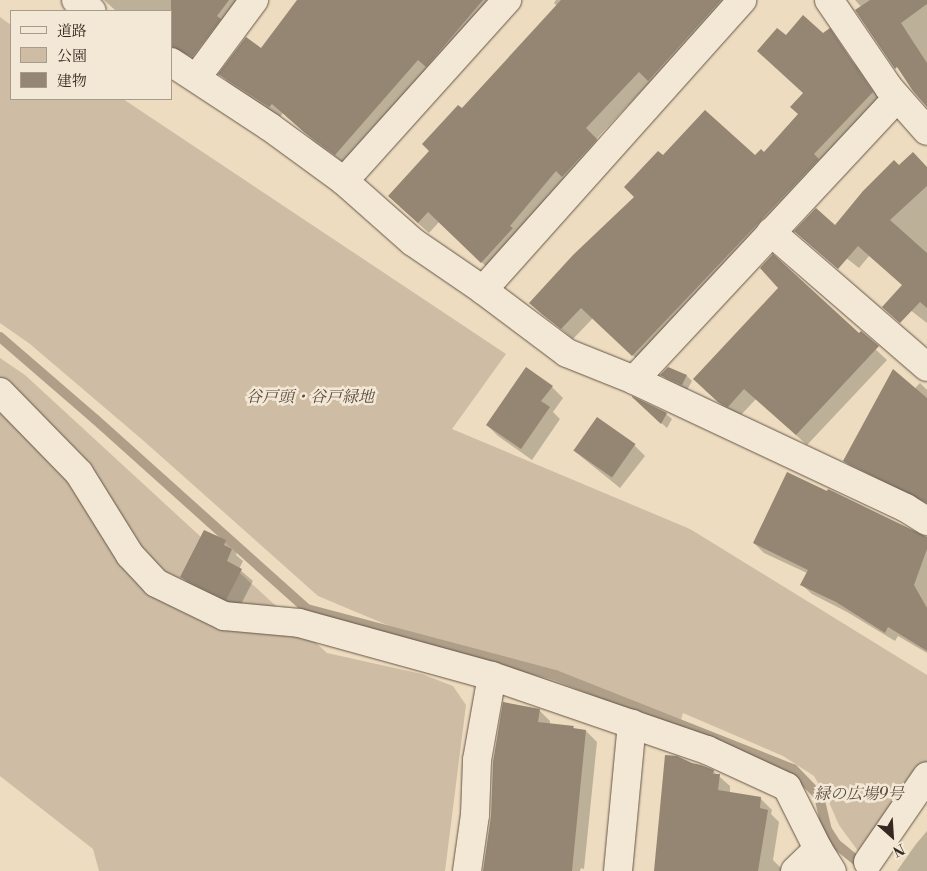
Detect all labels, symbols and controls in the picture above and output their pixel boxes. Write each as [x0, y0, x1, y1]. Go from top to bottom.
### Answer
legend [10, 10, 172, 100]
text: 道路 [57, 22, 87, 41]
text: 公園 [57, 47, 87, 66]
text: 建物 [57, 72, 87, 91]
park label: 谷戸頭・谷戸緑地 [246, 387, 374, 407]
park label: 緑の広場9号 [814, 784, 904, 804]
north arrow [867, 811, 917, 861]
text: N [890, 839, 908, 860]

